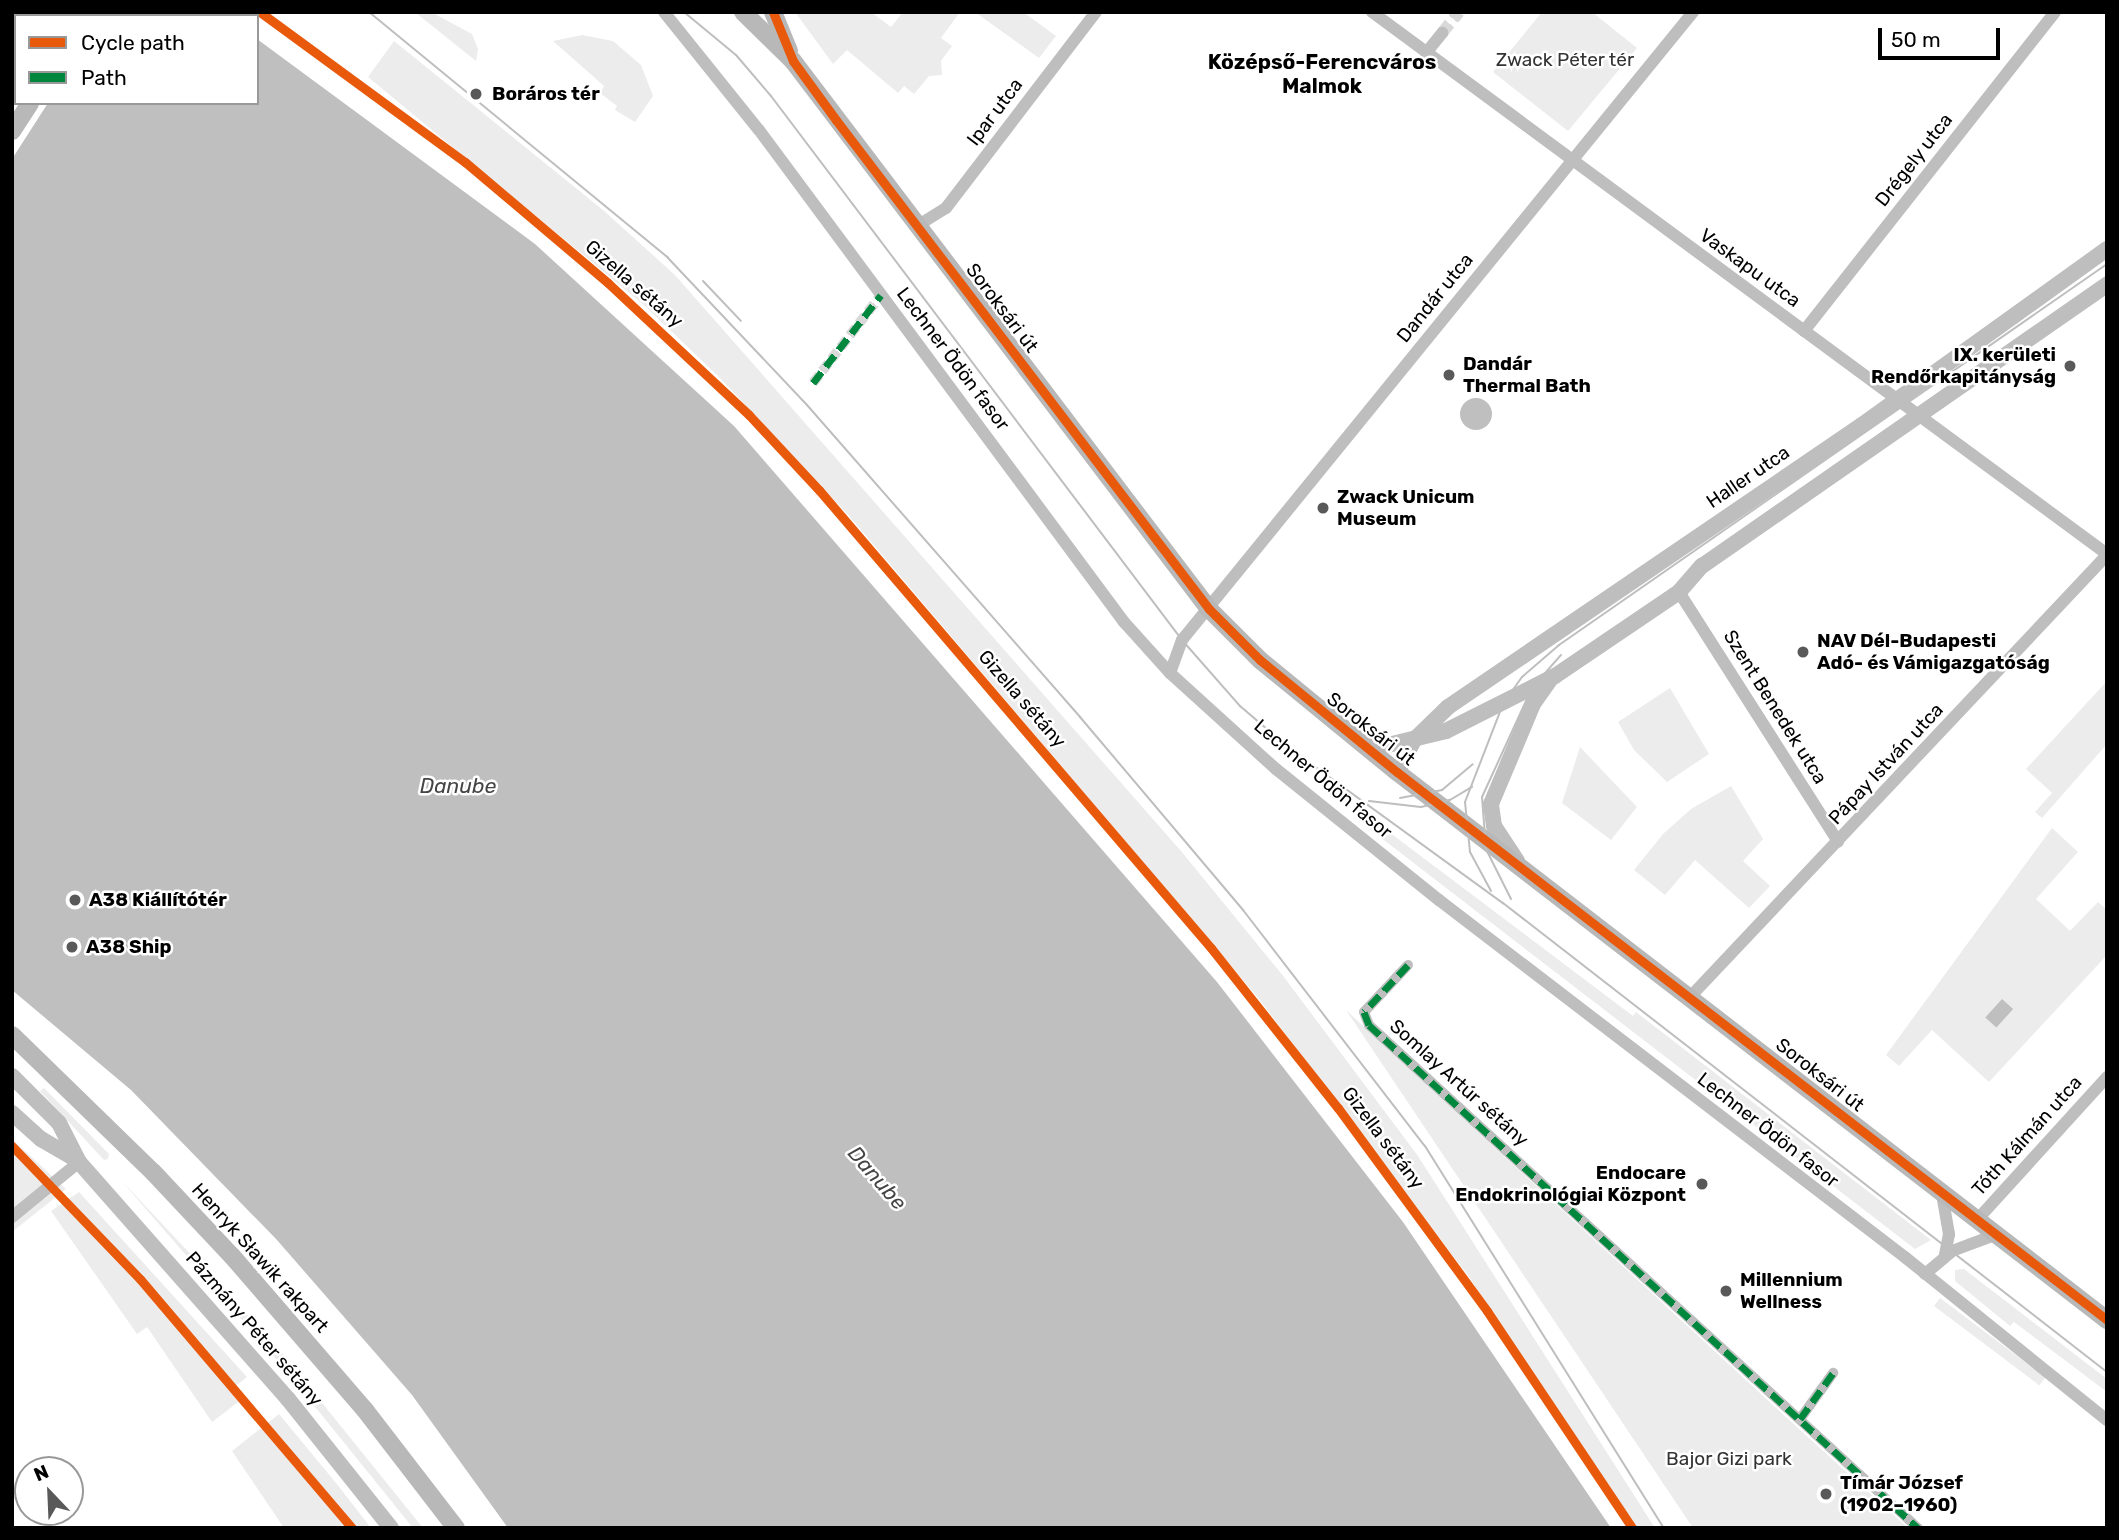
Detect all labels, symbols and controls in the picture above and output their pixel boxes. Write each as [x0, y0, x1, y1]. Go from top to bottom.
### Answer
legend [14, 14, 259, 105]
scale bar [1881, 14, 2004, 58]
text: 50 m [1891, 27, 1941, 52]
text: Cycle path [81, 30, 185, 55]
district label: Középső-Ferencváros Malmok [1208, 49, 1436, 99]
park label: Zwack Péter tér [1495, 49, 1635, 71]
text: Path [81, 65, 127, 90]
street label: Ipar utca [962, 74, 1028, 150]
place label: Boráros tér [492, 83, 600, 105]
marker: Boráros tér [466, 84, 486, 104]
street label: Drégely utca [1870, 109, 1958, 211]
street label: Vaskapu utca [1695, 224, 1805, 312]
street label: Gizella sétány [580, 235, 688, 333]
street label: Dandár utca [1392, 249, 1478, 347]
street label: Soroksári út [961, 259, 1043, 357]
street label: Lechner Ödön fasor [892, 283, 1014, 435]
place label: IX. kerületi Rendőrkapitányság [1871, 344, 2056, 388]
place label: Dandár Thermal Bath [1463, 353, 1591, 397]
marker: IX. kerületi Rendőrkapitányság [2062, 358, 2078, 374]
marker: Dandár Thermal Bath [1441, 367, 1457, 383]
street label: Haller utca [1702, 441, 1794, 513]
place label: Zwack Unicum Museum [1337, 486, 1475, 530]
marker: Zwack Unicum Museum [1315, 500, 1331, 516]
street label: Szent Benedek utca [1718, 626, 1832, 788]
place label: NAV Dél-Budapesti Adó- és Vámigazgatóság [1817, 630, 2050, 674]
marker: NAV Dél-Budapesti Adó- és Vámigazgatóság [1795, 644, 1811, 660]
street label: Gizella sétány [973, 645, 1071, 753]
street label: Soroksári út [1322, 687, 1420, 771]
street label: Pápay István utca [1824, 698, 1948, 830]
street label: Lechner Ödön fasor [1249, 714, 1397, 844]
water label: Danube [420, 773, 496, 799]
place label: A38 Kiállítótér [89, 889, 227, 911]
marker: A38 Kiállítótér [67, 892, 83, 908]
place label: A38 Ship [86, 936, 171, 958]
marker: A38 Ship [64, 939, 80, 955]
street label: Somlay Artúr sétány [1384, 1014, 1534, 1152]
street label: Soroksári út [1771, 1033, 1869, 1117]
street label: Lechner Ödön fasor [1692, 1067, 1844, 1193]
street label: Tóth Kálmán utca [1967, 1071, 2087, 1201]
street label: Gizella sétány [1337, 1082, 1429, 1194]
water label: Danube [842, 1141, 912, 1215]
place label: Endocare Endokrinológiai Központ [1455, 1162, 1686, 1206]
marker: Endocare Endokrinológiai Központ [1692, 1174, 1712, 1194]
street label: Henryk Sławik rakpart [187, 1178, 333, 1338]
street label: Pázmány Péter sétány [180, 1247, 328, 1411]
place label: Millennium Wellness [1740, 1269, 1843, 1313]
marker: Millennium Wellness [1718, 1283, 1734, 1299]
park label: Bajor Gizi park [1666, 1448, 1792, 1470]
north arrow [14, 1456, 84, 1526]
text: N [31, 1460, 52, 1486]
place label: Tímár József (1902–1960) [1840, 1472, 1963, 1516]
marker: Tímár József (1902–1960) [1818, 1486, 1834, 1502]

